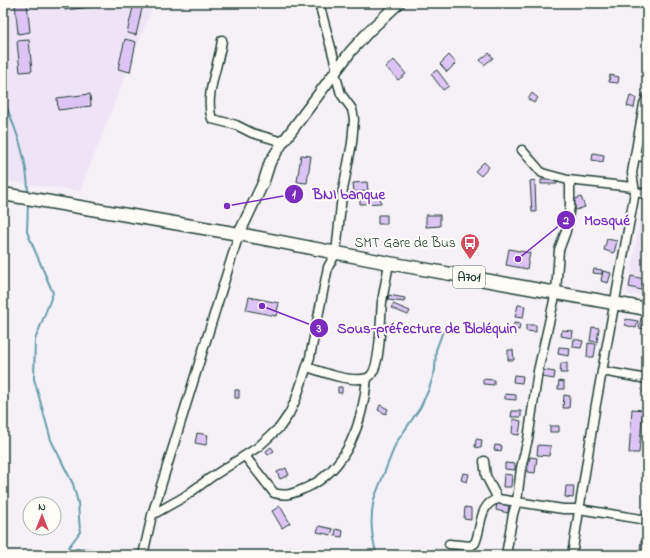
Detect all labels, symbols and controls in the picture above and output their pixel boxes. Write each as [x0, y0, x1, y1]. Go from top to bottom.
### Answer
callout: BNI banque [284, 180, 393, 207]
text: BNI banque [312, 184, 386, 206]
text: 1 [292, 186, 296, 204]
callout: Mosqué [556, 206, 638, 233]
text: Mosqué [584, 210, 631, 232]
text: 2 [562, 212, 569, 230]
bus stop icon: SMT Gare de Bus [459, 232, 481, 260]
place label: SMT Gare de Bus [354, 233, 456, 254]
road number: A701 [453, 266, 485, 288]
callout: Sous-préfecture de Bloléquin [309, 314, 525, 341]
text: Sous-préfecture de Bloléquin [337, 318, 518, 340]
text: 3 [316, 320, 322, 338]
north arrow [22, 496, 62, 536]
text: N [38, 499, 46, 515]

